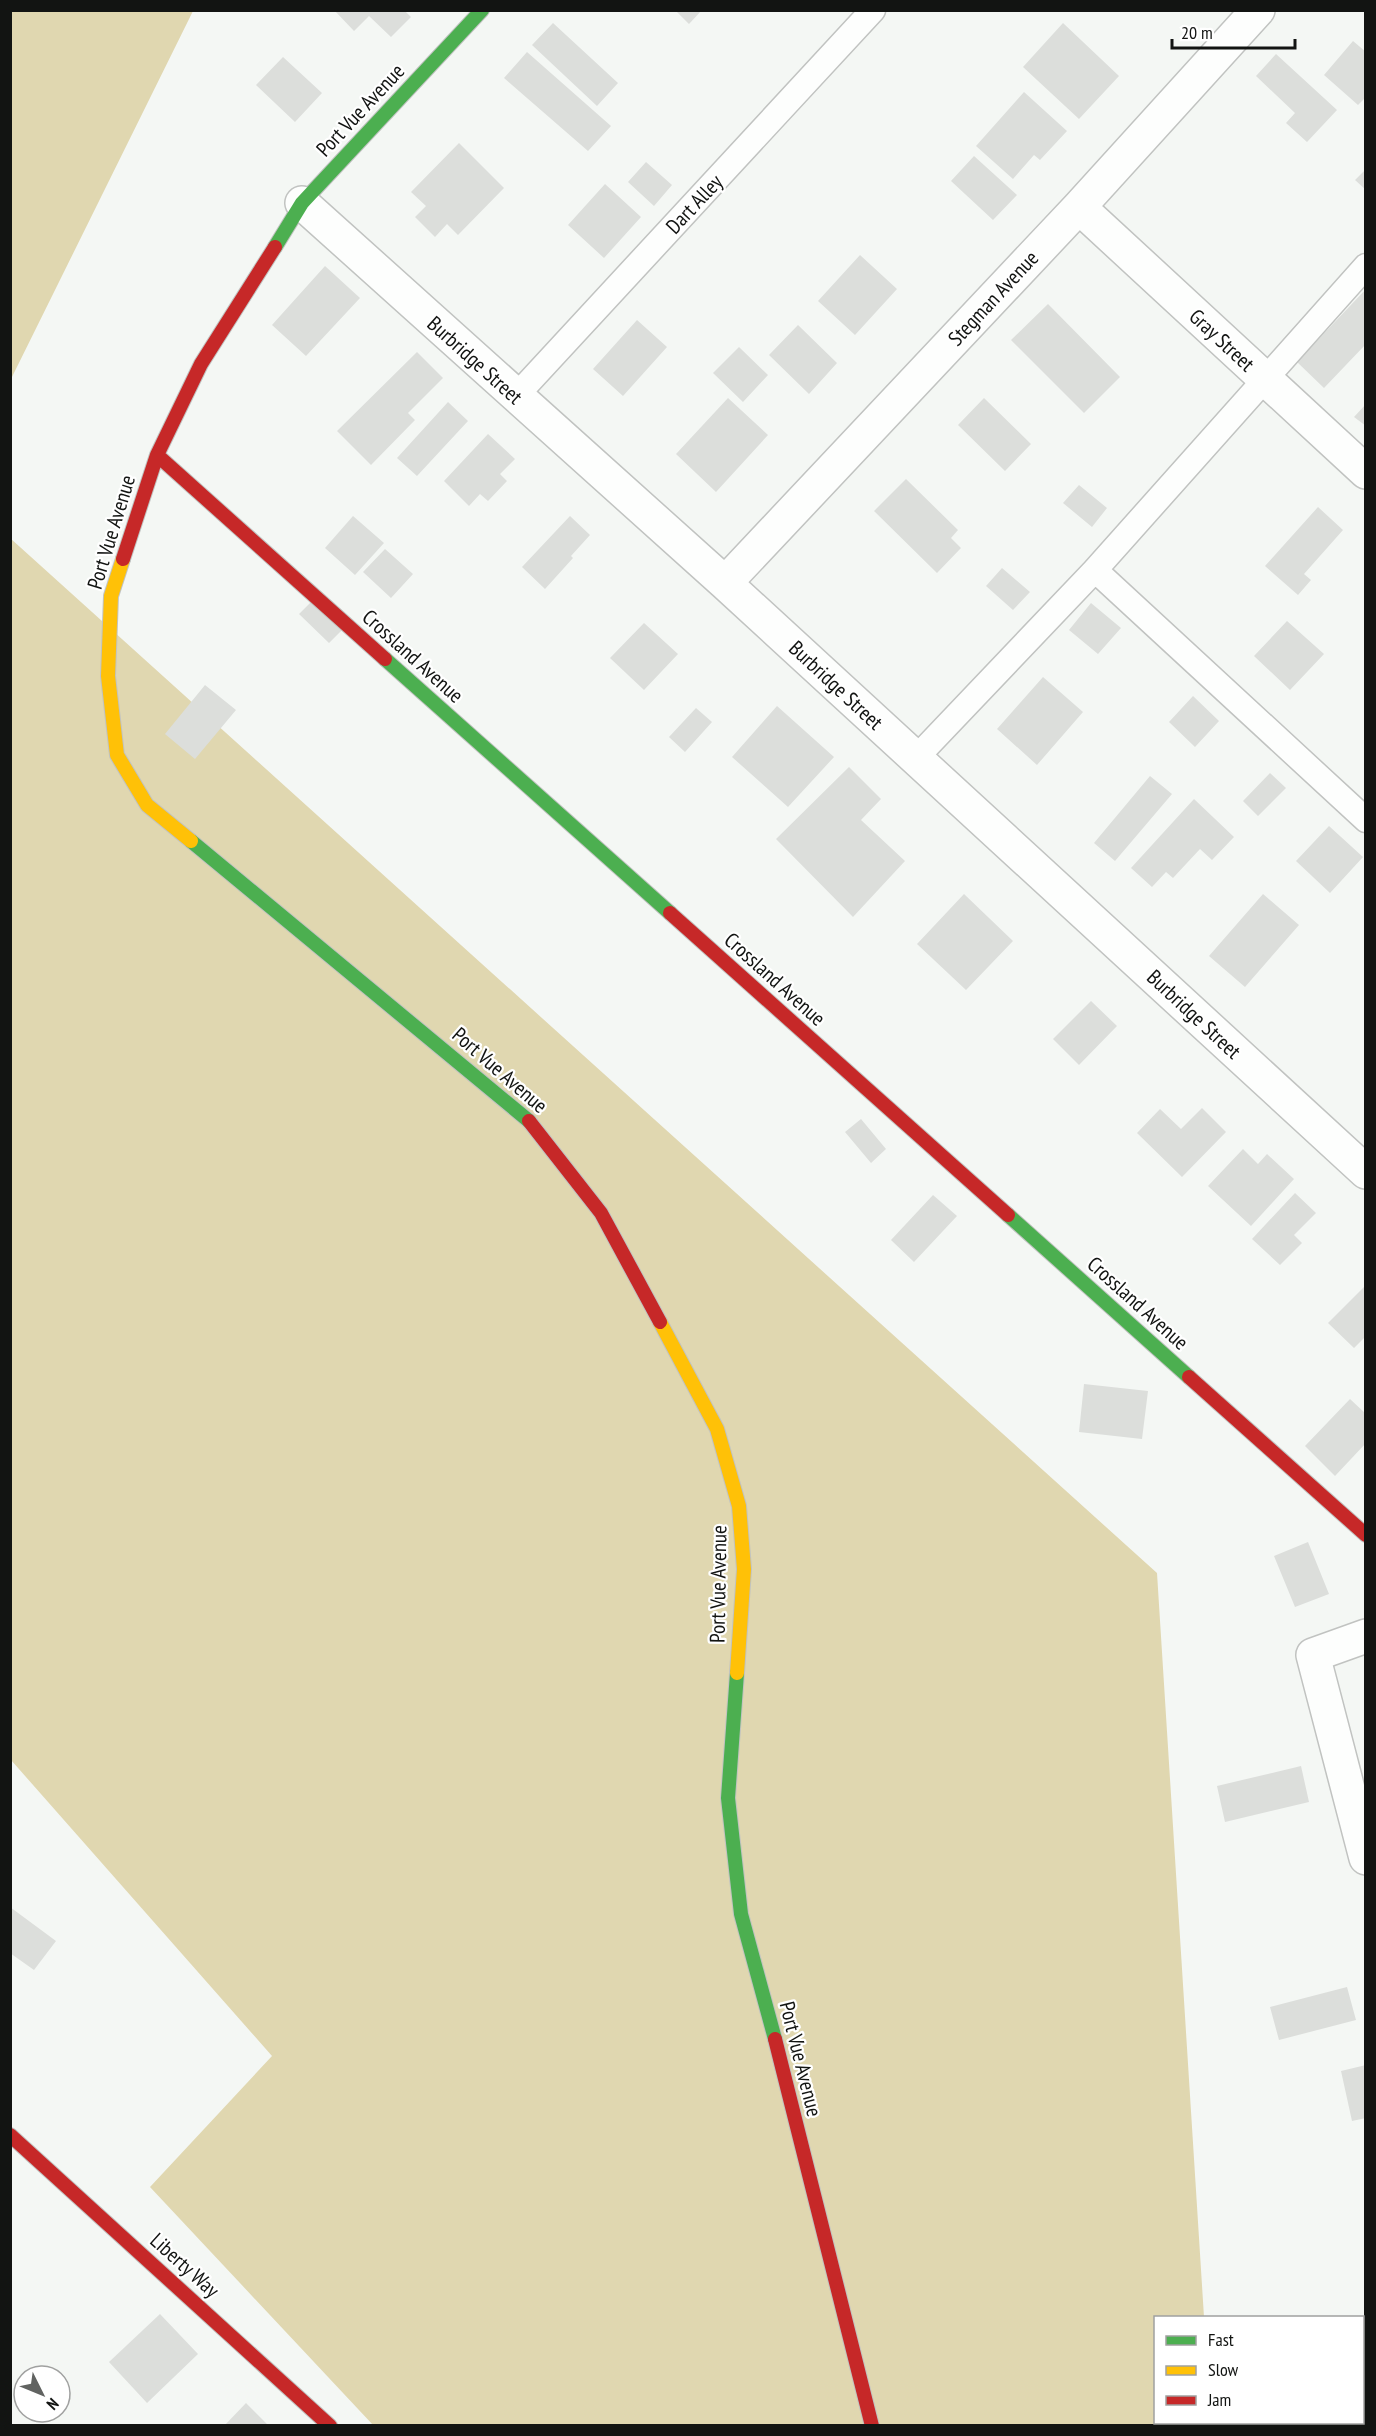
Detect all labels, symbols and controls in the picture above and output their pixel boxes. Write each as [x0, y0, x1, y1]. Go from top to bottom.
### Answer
scale bar [1172, 12, 1295, 50]
text: 20 m [1181, 21, 1213, 44]
street label: Port Vue Avenue [310, 58, 410, 162]
street label: Dart Alley [660, 169, 728, 239]
street label: Stegman Avenue [942, 245, 1044, 351]
street label: Gray Street [1184, 303, 1261, 377]
street label: Burbridge Street [422, 310, 528, 410]
street label: Port Vue Avenue [81, 472, 141, 592]
street label: Crossland Avenue [357, 603, 469, 709]
street label: Burbridge Street [783, 635, 889, 736]
street label: Crossland Avenue [719, 926, 831, 1032]
street label: Burbridge Street [1141, 964, 1247, 1065]
street label: Port Vue Avenue [447, 1021, 553, 1119]
street label: Crossland Avenue [1082, 1250, 1194, 1356]
street label: Port Vue Avenue [703, 1525, 733, 1643]
street label: Port Vue Avenue [774, 1999, 828, 2119]
street label: Liberty Way [145, 2227, 225, 2303]
legend [1154, 2316, 1364, 2424]
text: Fast [1208, 2328, 1234, 2351]
text: Slow [1208, 2358, 1239, 2381]
north arrow [12, 2364, 72, 2424]
text: Jam [1207, 2388, 1231, 2411]
text: N [43, 2394, 63, 2414]

